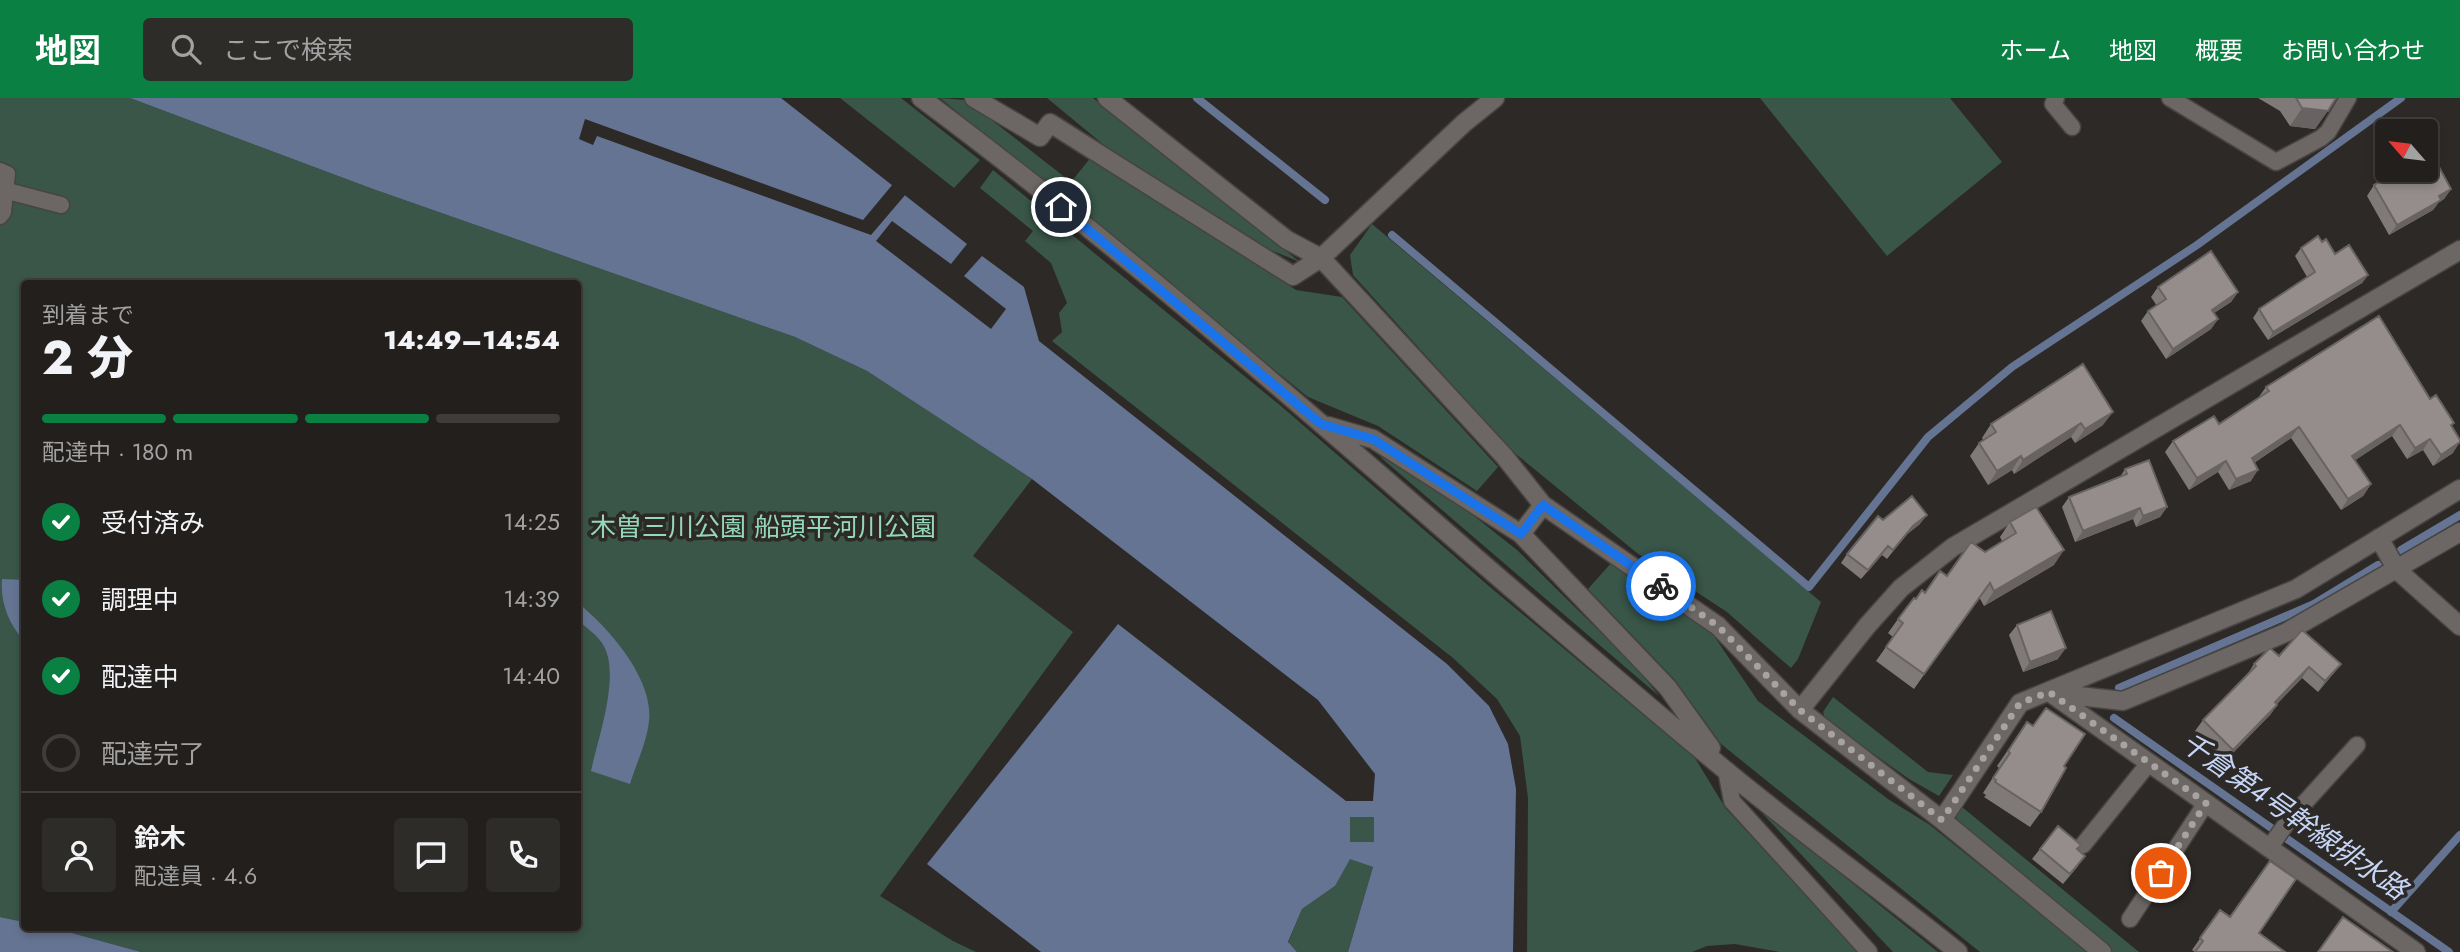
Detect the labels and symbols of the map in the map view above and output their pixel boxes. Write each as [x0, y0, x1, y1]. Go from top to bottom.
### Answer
north arrow [2375, 119, 2438, 182]
pin [1031, 177, 1091, 237]
park label: 木曽三川公園 船頭平河川公園 [590, 508, 936, 546]
courier [1626, 551, 1696, 621]
water label: 千倉第4号幹線排水路 [2173, 722, 2417, 911]
pin [2131, 843, 2191, 903]

